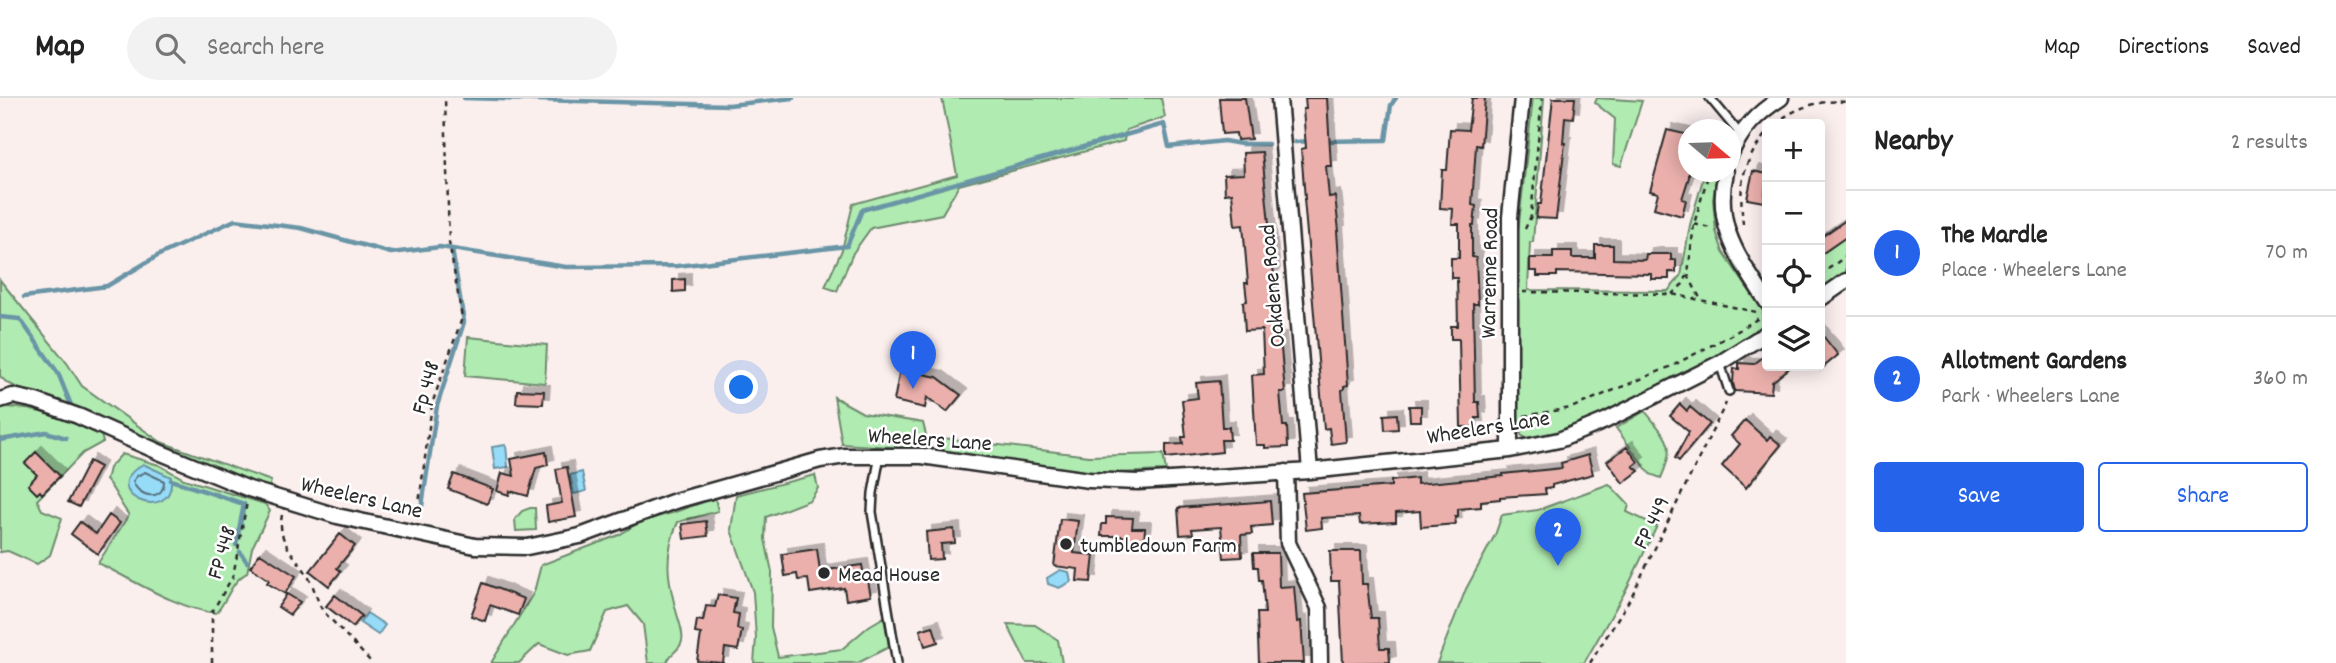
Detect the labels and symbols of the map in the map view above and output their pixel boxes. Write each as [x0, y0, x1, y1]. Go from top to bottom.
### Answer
north arrow [1678, 119, 1741, 182]
street label: Warrenne Road [1474, 207, 1509, 339]
street label: Oakdene Road [1253, 223, 1296, 349]
pin: 1 [890, 331, 936, 389]
street label: Fp 448 [404, 357, 450, 418]
your location [724, 370, 758, 404]
street label: Wheelers Lane [1425, 403, 1552, 455]
street label: Wheelers Lane [867, 421, 993, 462]
street label: Wheelers Lane [297, 469, 425, 529]
street label: FP 449 [1626, 491, 1680, 556]
pin: 2 [1535, 508, 1581, 566]
street label: FP 448 [200, 522, 247, 584]
place label: tumbledown Farm [1080, 531, 1237, 564]
marker: tumbledown Farm [1058, 536, 1074, 552]
place label: Mead House [838, 560, 940, 593]
marker: Mead House [816, 565, 832, 581]

